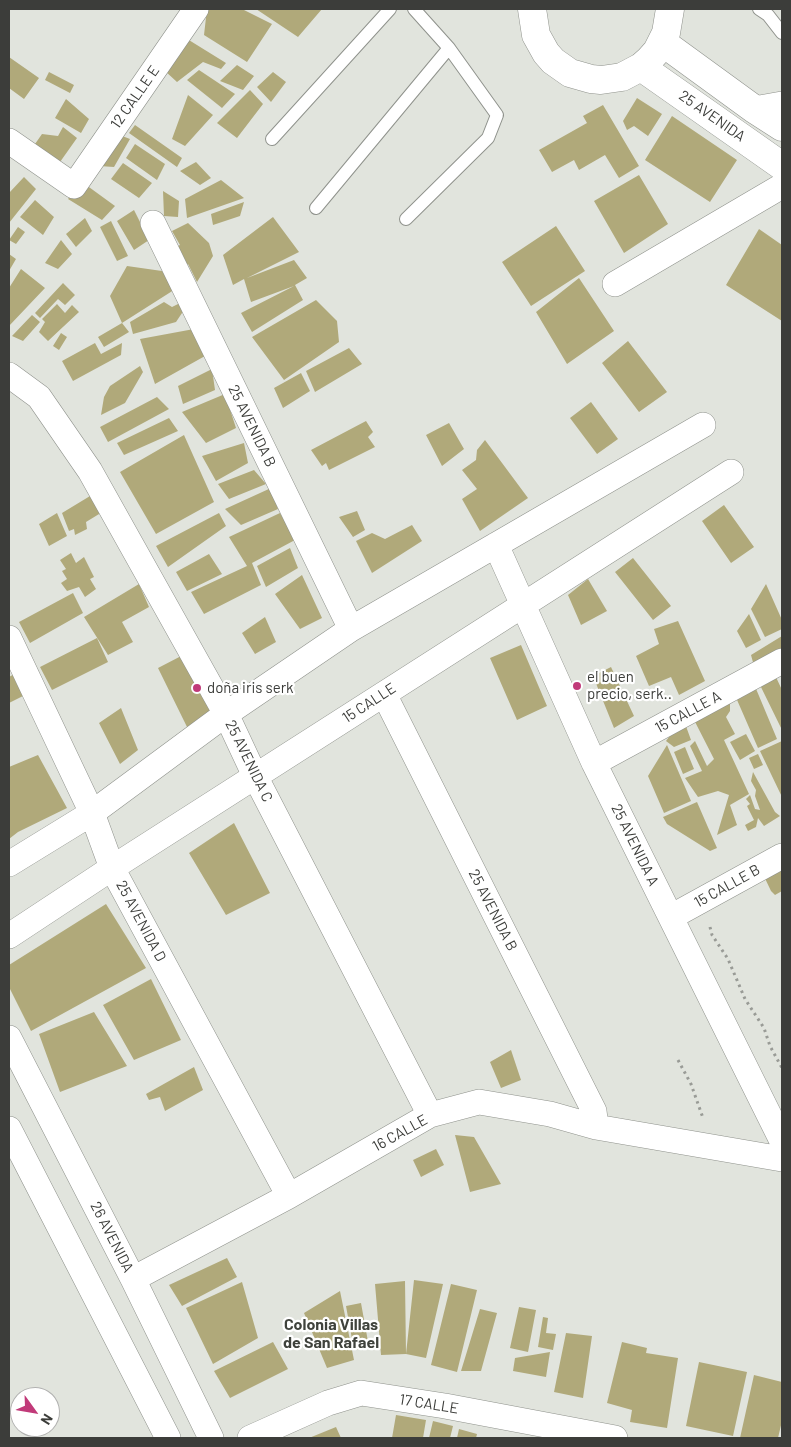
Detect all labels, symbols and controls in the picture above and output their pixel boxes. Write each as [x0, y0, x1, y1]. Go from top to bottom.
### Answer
street label: 12 CALLE E [107, 62, 163, 132]
street label: 25 AVENIDA [675, 87, 749, 145]
street label: 25 AVENIDA B [224, 382, 280, 470]
place label: el buen precio, serk.. [587, 668, 672, 703]
place label: doña iris serk [207, 679, 294, 697]
street label: 15 CALLE [339, 679, 399, 727]
marker: el buen precio, serk.. [571, 680, 583, 692]
marker: doña iris serk [191, 682, 203, 694]
street label: 15 CALLE A [652, 687, 724, 737]
street label: 25 AVENIDA C [221, 717, 277, 805]
street label: 25 AVENIDA A [607, 801, 663, 889]
street label: 15 CALLE B [691, 861, 763, 911]
street label: 25 AVENIDA B [465, 866, 521, 954]
street label: 25 AVENIDA D [112, 877, 170, 965]
street label: 16 CALLE [369, 1111, 431, 1155]
street label: 26 AVENIDA [87, 1199, 137, 1275]
district label: Colonia Villas de San Rafael [283, 1315, 379, 1353]
north arrow [10, 1387, 60, 1437]
street label: 17 CALLE [398, 1390, 460, 1418]
text: N [38, 1411, 57, 1428]

